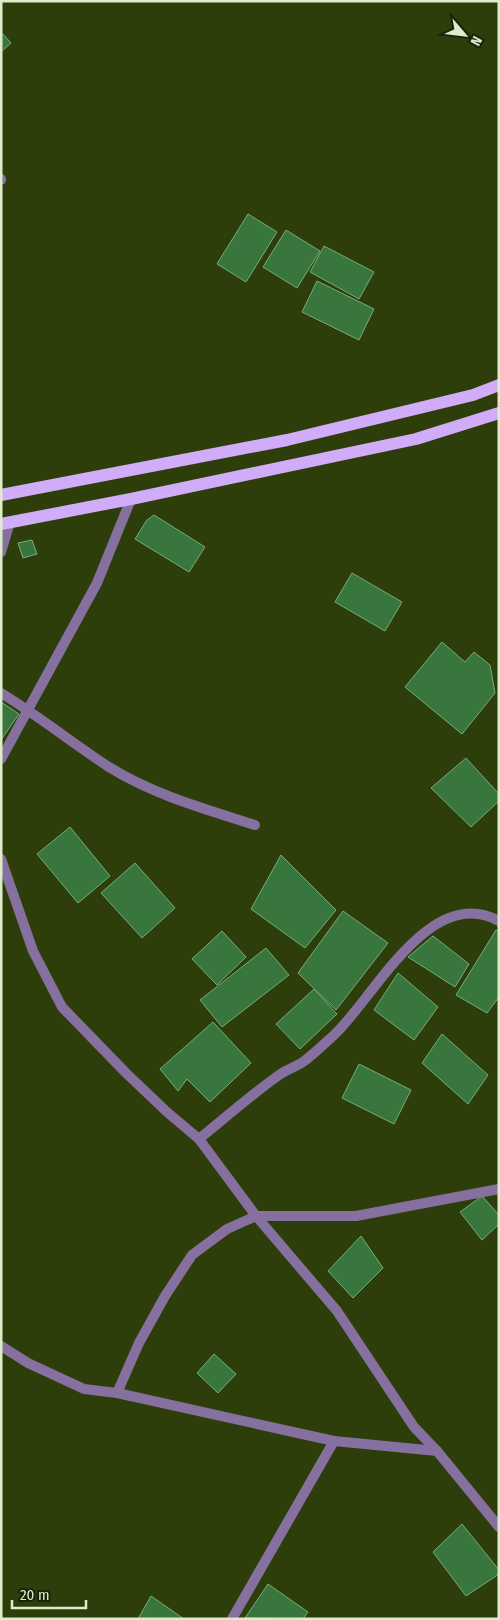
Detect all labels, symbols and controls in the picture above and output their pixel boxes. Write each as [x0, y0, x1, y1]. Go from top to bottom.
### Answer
north arrow [440, 10, 490, 60]
text: N [467, 33, 486, 49]
scale bar [12, 1578, 86, 1610]
text: 20 m [20, 1586, 50, 1604]

